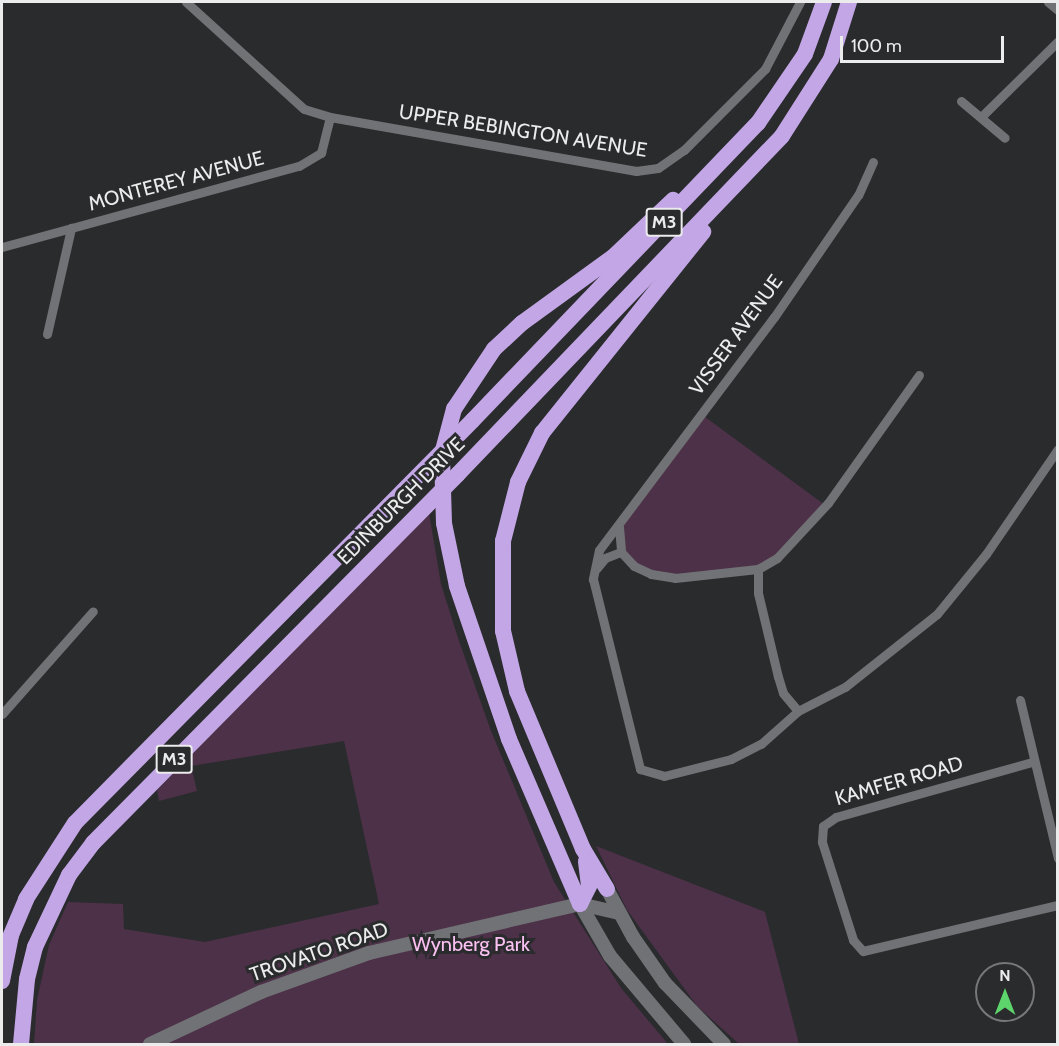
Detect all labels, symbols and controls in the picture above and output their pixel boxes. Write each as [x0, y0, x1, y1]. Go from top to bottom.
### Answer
scale bar [843, 24, 1006, 62]
text: 100 m [851, 35, 902, 57]
street label: UPPER BEBINGTON AVENUE [397, 100, 649, 162]
street label: MONTEREY AVENUE [86, 146, 266, 216]
road number: M3 [644, 207, 684, 237]
street label: VISSER AVENUE [684, 270, 788, 400]
street label: EDINBURGH DRIVE [332, 432, 470, 570]
road number: M3 [154, 744, 194, 774]
street label: KAMFER ROAD [832, 751, 966, 811]
street label: TROVATO ROAD [247, 917, 391, 987]
park label: Wynberg Park [412, 932, 530, 956]
north arrow [975, 962, 1035, 1022]
text: N [999, 966, 1011, 985]

